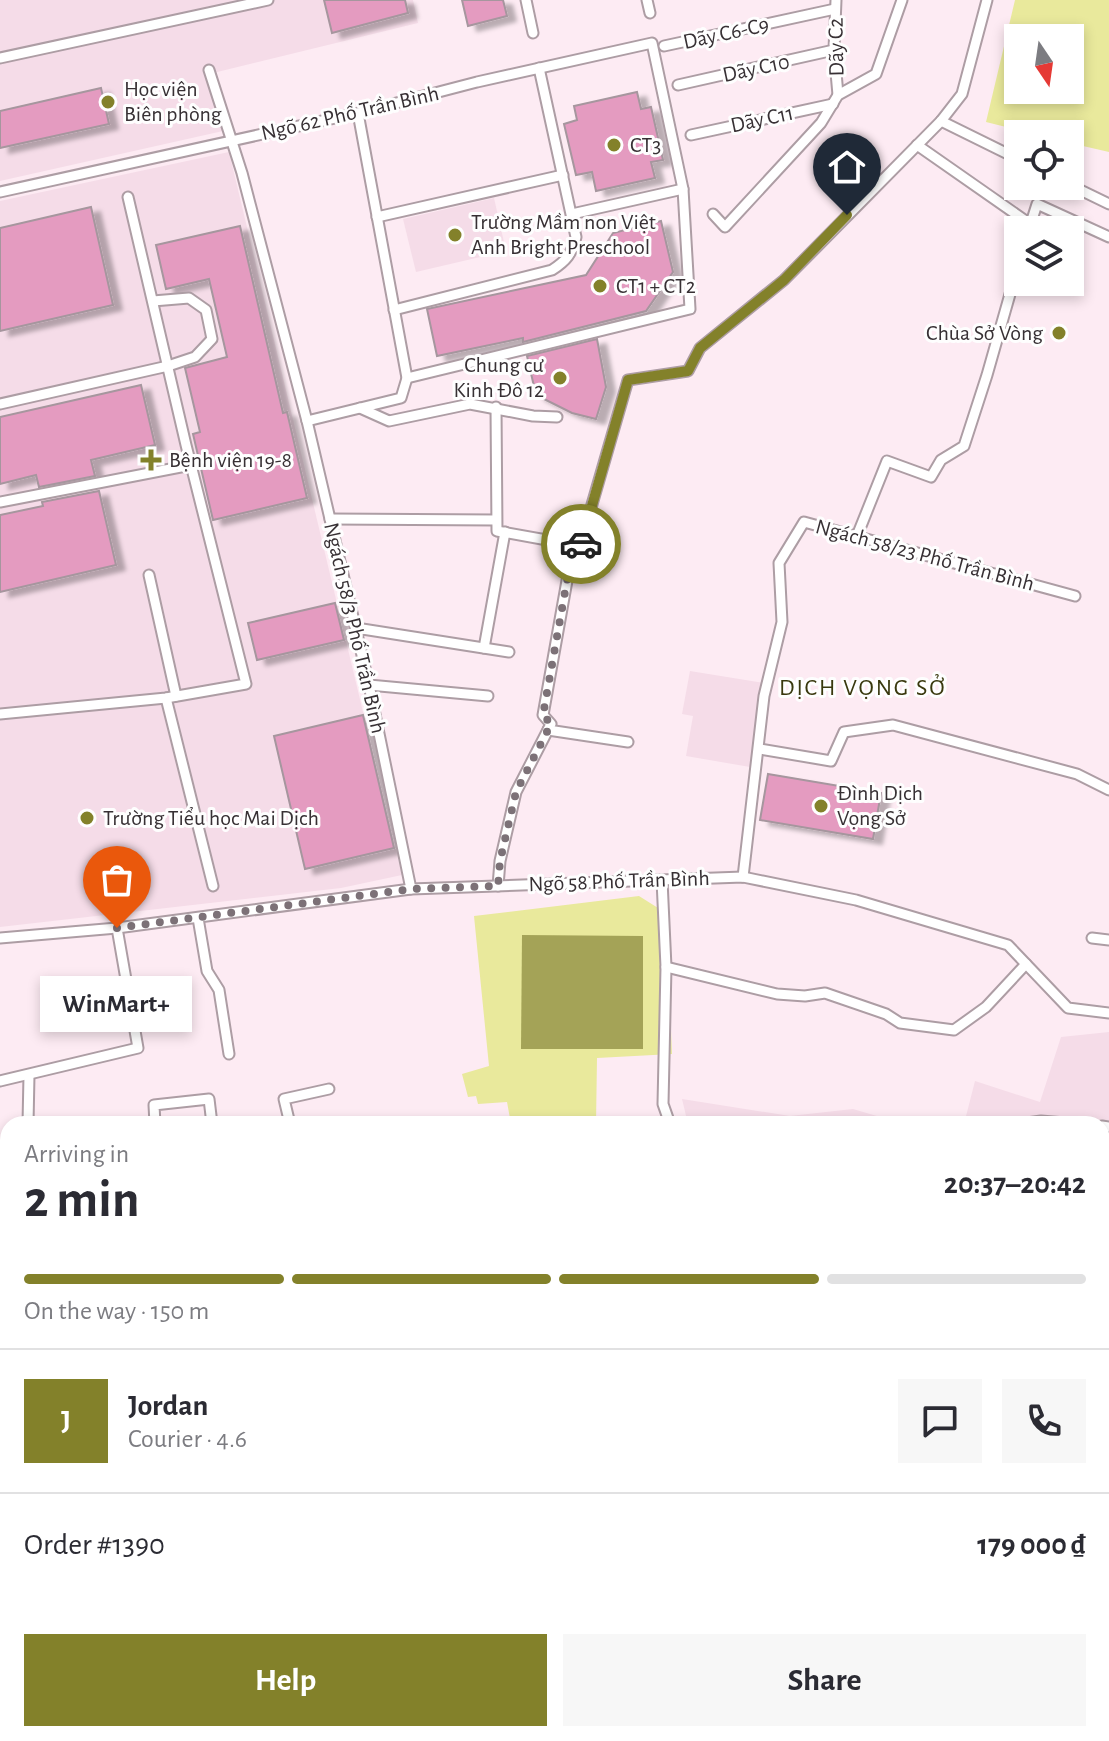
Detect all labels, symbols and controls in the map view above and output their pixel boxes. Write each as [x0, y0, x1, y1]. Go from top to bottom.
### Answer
street label: Dãy C6-C9 [681, 13, 771, 53]
street label: Dãy C2 [824, 18, 848, 76]
north arrow [1004, 24, 1084, 104]
map controls [1004, 24, 1084, 296]
street label: Dãy C10 [721, 50, 791, 86]
place label: Học viện Biên phòng [124, 78, 222, 125]
street label: Ngõ 62 Phố Trần Bình [259, 82, 441, 144]
marker: Học viện Biên phòng [99, 93, 117, 111]
street label: Dãy C11 [729, 102, 795, 136]
button: locate [1004, 120, 1084, 200]
pin [813, 133, 881, 215]
place label: CT3 [630, 134, 661, 156]
marker: CT3 [605, 136, 623, 154]
icon: home [825, 145, 869, 189]
place label: Trường Mầm non Việt Anh Bright Preschool [471, 211, 656, 258]
button: layers [1004, 216, 1084, 296]
marker: Trường Mầm non Việt Anh Bright Preschool [446, 226, 464, 244]
place label: CT1 + CT2 [616, 275, 696, 297]
marker: CT1 + CT2 [591, 277, 609, 295]
place label: Chùa Sở Vòng [926, 322, 1043, 344]
marker: Chùa Sở Vòng [1050, 324, 1068, 342]
place label: Chung cư Kinh Đô 12 [454, 354, 544, 401]
marker: Chung cư Kinh Đô 12 [551, 369, 569, 387]
marker: Bệnh viện 19-8 [140, 449, 162, 471]
place label: Bệnh viện 19-8 [169, 449, 292, 471]
courier [541, 504, 621, 584]
street label: Ngách 58/23 Phố Trần Bình [813, 515, 1037, 595]
street label: Ngách 58/3 Phố Trần Bình [320, 520, 390, 736]
icon: car [559, 522, 603, 566]
district label: DỊCH VỌNG SỞ [779, 674, 947, 700]
place label: Đình Dịch Vọng Sở [837, 782, 923, 829]
marker: Đình Dịch Vọng Sở [812, 797, 830, 815]
place label: Trường Tiểu học Mai Dịch [103, 807, 319, 829]
marker: Trường Tiểu học Mai Dịch [78, 809, 96, 827]
pin [83, 846, 151, 928]
icon: bag [95, 858, 139, 902]
street label: Ngõ 58 Phố Trần Bình [528, 867, 710, 895]
callout: WinMart+ [41, 976, 193, 1032]
text: WinMart+ [62, 991, 170, 1017]
text: Arriving in [24, 1141, 129, 1167]
text: 20:37–20:42 [944, 1169, 1086, 1199]
text: 2 min [24, 1174, 139, 1226]
text: On the way · 150 m [24, 1298, 209, 1324]
button: chat [898, 1379, 982, 1463]
button: phone [1002, 1379, 1086, 1463]
text: Jordan [128, 1391, 208, 1421]
text: J [61, 1406, 71, 1436]
text: Courier · 4.6 [128, 1426, 247, 1452]
text: Order #1390 [24, 1530, 165, 1560]
text: 179 000 ₫ [977, 1530, 1086, 1560]
button: Help [24, 1634, 547, 1726]
button: Share [563, 1634, 1086, 1726]

